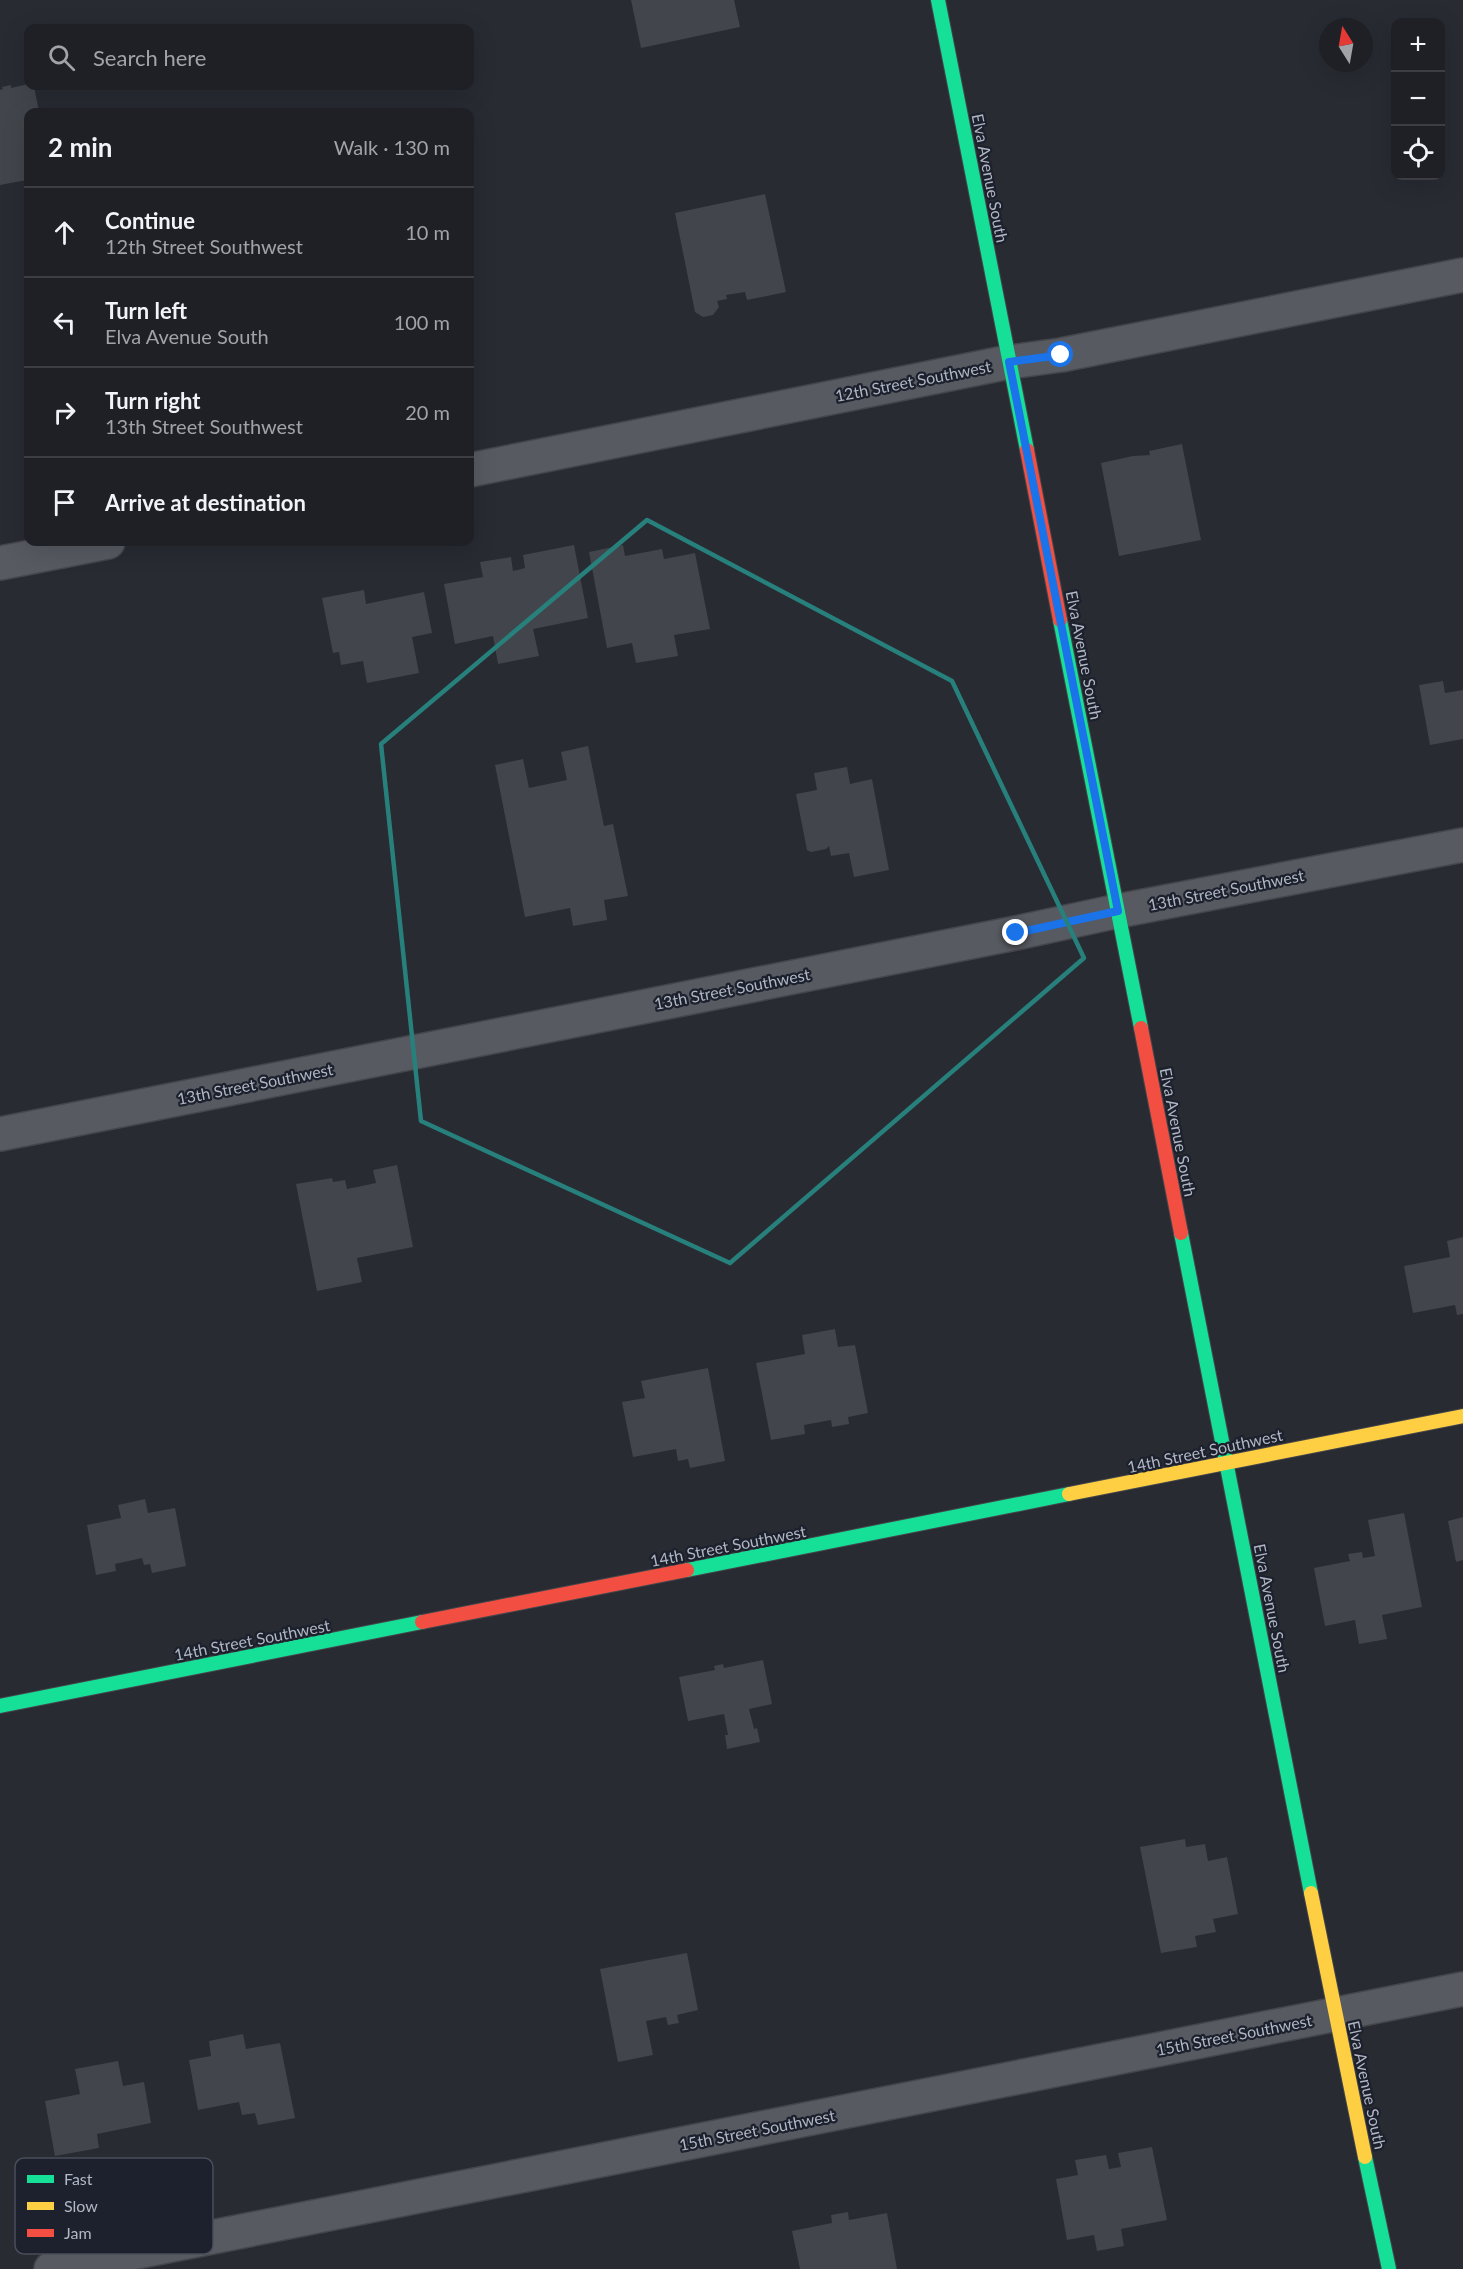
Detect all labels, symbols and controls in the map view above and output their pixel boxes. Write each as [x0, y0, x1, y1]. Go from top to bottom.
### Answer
north arrow [1319, 18, 1373, 72]
map controls [1391, 18, 1445, 180]
button: + [1391, 18, 1445, 72]
search box [24, 24, 474, 90]
icon: search [45, 41, 78, 74]
text: Search here [93, 44, 206, 71]
button: − [1391, 72, 1445, 126]
street label: Elva Avenue South [969, 112, 1012, 244]
button: locate [1391, 126, 1445, 180]
text: 2 min [48, 131, 112, 163]
text: Walk · 130 m [334, 135, 450, 159]
text: Continue [105, 207, 195, 234]
icon: ahead [48, 216, 81, 249]
text: 10 m [405, 220, 450, 244]
text: 12th Street Southwest [105, 234, 303, 258]
text: Turn left [105, 297, 187, 324]
icon: left [48, 306, 81, 339]
text: 100 m [394, 310, 450, 334]
text: Elva Avenue South [105, 324, 269, 348]
route start [1047, 341, 1073, 367]
street label: 12th Street Southwest [833, 356, 993, 405]
text: Turn right [105, 387, 200, 414]
icon: right [48, 396, 81, 429]
text: 20 m [405, 400, 450, 424]
text: 13th Street Southwest [105, 414, 303, 438]
icon: arrive [48, 486, 81, 519]
text: Arrive at destination [105, 489, 306, 516]
street label: Elva Avenue South [1063, 589, 1106, 721]
street label: 13th Street Southwest [1146, 865, 1306, 914]
route end [1002, 919, 1028, 945]
street label: 13th Street Southwest [652, 964, 812, 1013]
street label: 13th Street Southwest [175, 1059, 335, 1108]
street label: Elva Avenue South [1157, 1066, 1200, 1198]
street label: 14th Street Southwest [1125, 1425, 1285, 1476]
street label: 14th Street Southwest [648, 1521, 808, 1570]
street label: Elva Avenue South [1251, 1542, 1294, 1674]
street label: 14th Street Southwest [172, 1615, 332, 1664]
street label: 15th Street Southwest [1154, 2010, 1314, 2059]
street label: Elva Avenue South [1345, 2019, 1390, 2151]
street label: 15th Street Southwest [677, 2105, 837, 2154]
legend [15, 2158, 213, 2254]
text: Fast [64, 2169, 93, 2188]
text: Slow [64, 2196, 98, 2215]
text: Jam [64, 2223, 92, 2242]

